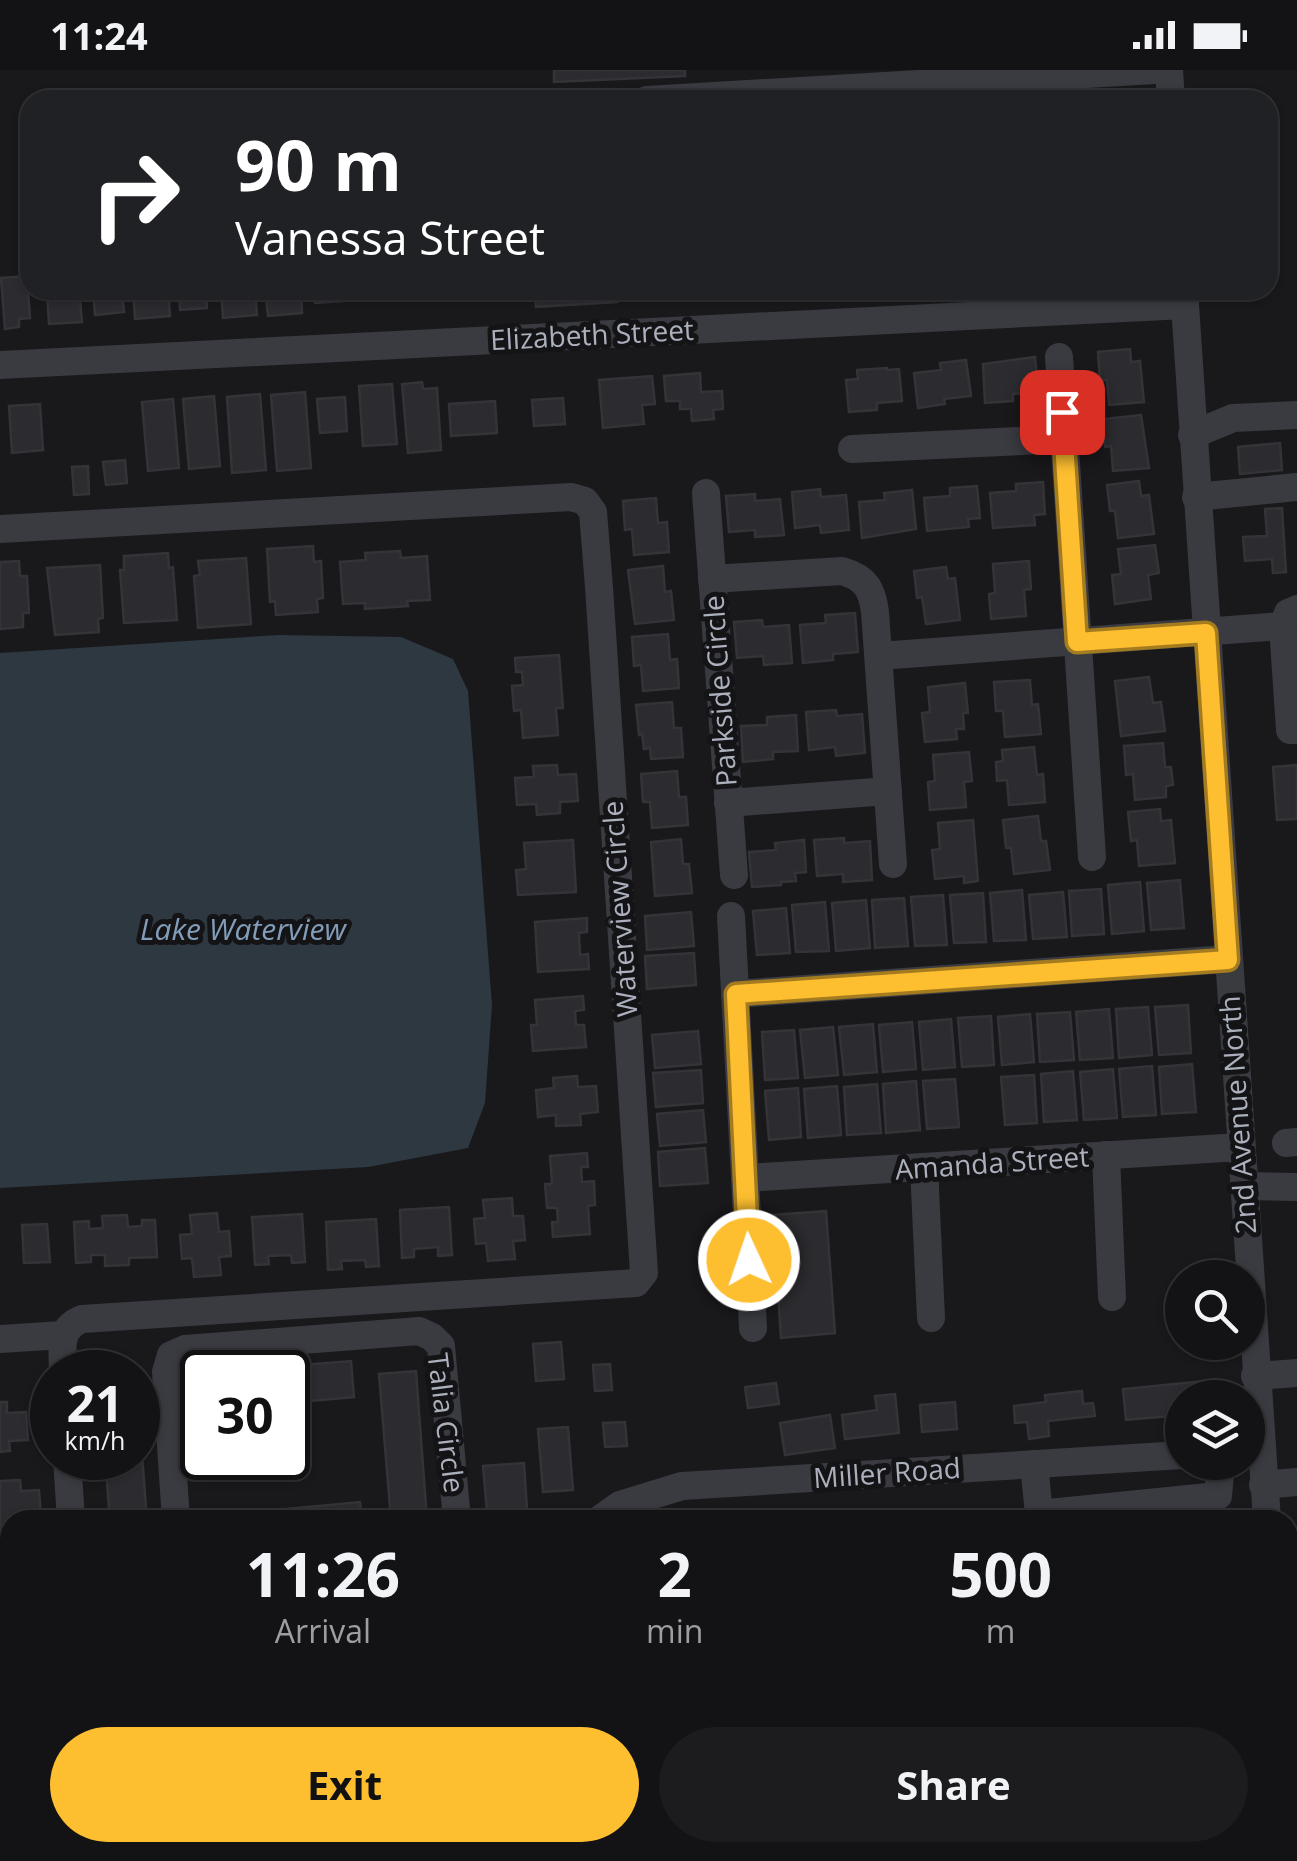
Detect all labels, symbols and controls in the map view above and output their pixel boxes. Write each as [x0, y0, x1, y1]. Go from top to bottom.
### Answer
text: 11:24 [50, 9, 148, 61]
text: 90 m [235, 116, 402, 212]
icon: right [70, 130, 200, 260]
text: Vanessa Street [235, 207, 545, 268]
street label: Elizabeth Street [489, 310, 695, 358]
pin [1020, 370, 1105, 455]
icon: arrive [1035, 385, 1090, 440]
street label: Parkside Circle [693, 594, 745, 788]
street label: Waterview Circle [592, 800, 646, 1018]
water label: Lake Waterview [140, 908, 347, 949]
street label: 2nd Avenue North [1210, 995, 1264, 1236]
street label: Amanda Street [894, 1136, 1090, 1188]
position arrow [697, 1208, 801, 1312]
map controls [1165, 1260, 1265, 1480]
button: search [1165, 1260, 1265, 1360]
speed limit sign: 30 [180, 1350, 310, 1480]
street label: Talia Circle [420, 1351, 474, 1495]
text: 21 [66, 1369, 124, 1437]
button: layers [1165, 1380, 1265, 1480]
text: km/h [65, 1423, 125, 1457]
street label: Miller Road [812, 1448, 962, 1496]
text: 11:26 [246, 1533, 400, 1615]
text: 2 [658, 1533, 692, 1615]
text: 500 [949, 1533, 1052, 1615]
text: Arrival [275, 1609, 371, 1652]
text: min [646, 1609, 703, 1652]
text: m [986, 1609, 1015, 1652]
button: Exit [50, 1727, 639, 1842]
button: Share [659, 1727, 1248, 1842]

